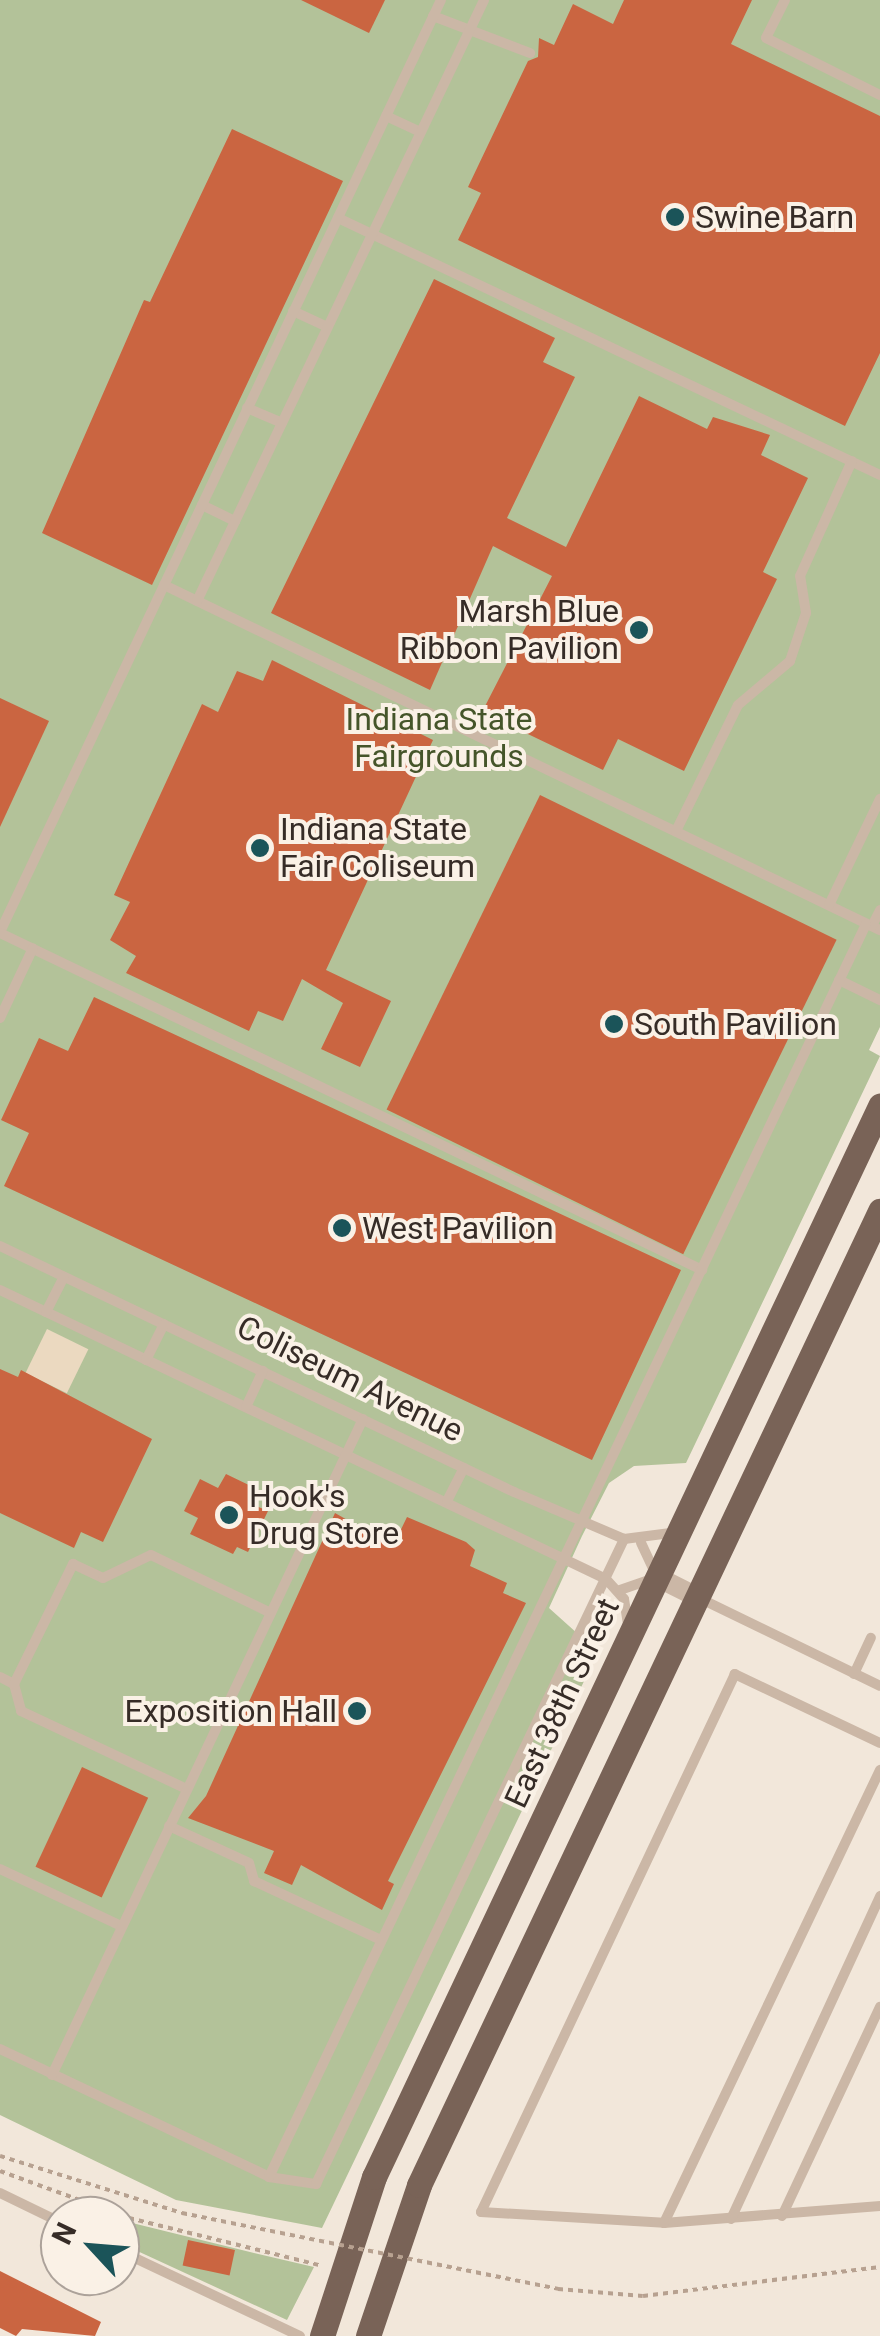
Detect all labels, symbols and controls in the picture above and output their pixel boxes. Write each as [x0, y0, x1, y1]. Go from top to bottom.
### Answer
place label: Swine Barn [695, 198, 854, 236]
marker: Swine Barn [664, 206, 686, 228]
place label: Marsh Blue Ribbon Pavilion [400, 593, 619, 668]
marker: Marsh Blue Ribbon Pavilion [628, 619, 650, 641]
park label: Indiana State Fairgrounds [346, 701, 532, 776]
place label: Indiana State Fair Coliseum [280, 811, 475, 886]
marker: Indiana State Fair Coliseum [249, 837, 271, 859]
place label: South Pavilion [634, 1005, 837, 1043]
marker: South Pavilion [603, 1013, 625, 1035]
place label: West Pavilion [362, 1209, 554, 1247]
marker: West Pavilion [331, 1217, 353, 1239]
street label: Coliseum Avenue [231, 1308, 469, 1450]
place label: Hook's Drug Store [249, 1478, 399, 1553]
marker: Hook's Drug Store [218, 1504, 240, 1526]
street label: East 38th Street [497, 1592, 627, 1814]
place label: Exposition Hall [125, 1692, 337, 1730]
marker: Exposition Hall [346, 1700, 368, 1722]
north arrow [40, 2196, 140, 2296]
text: N [45, 2217, 84, 2250]

